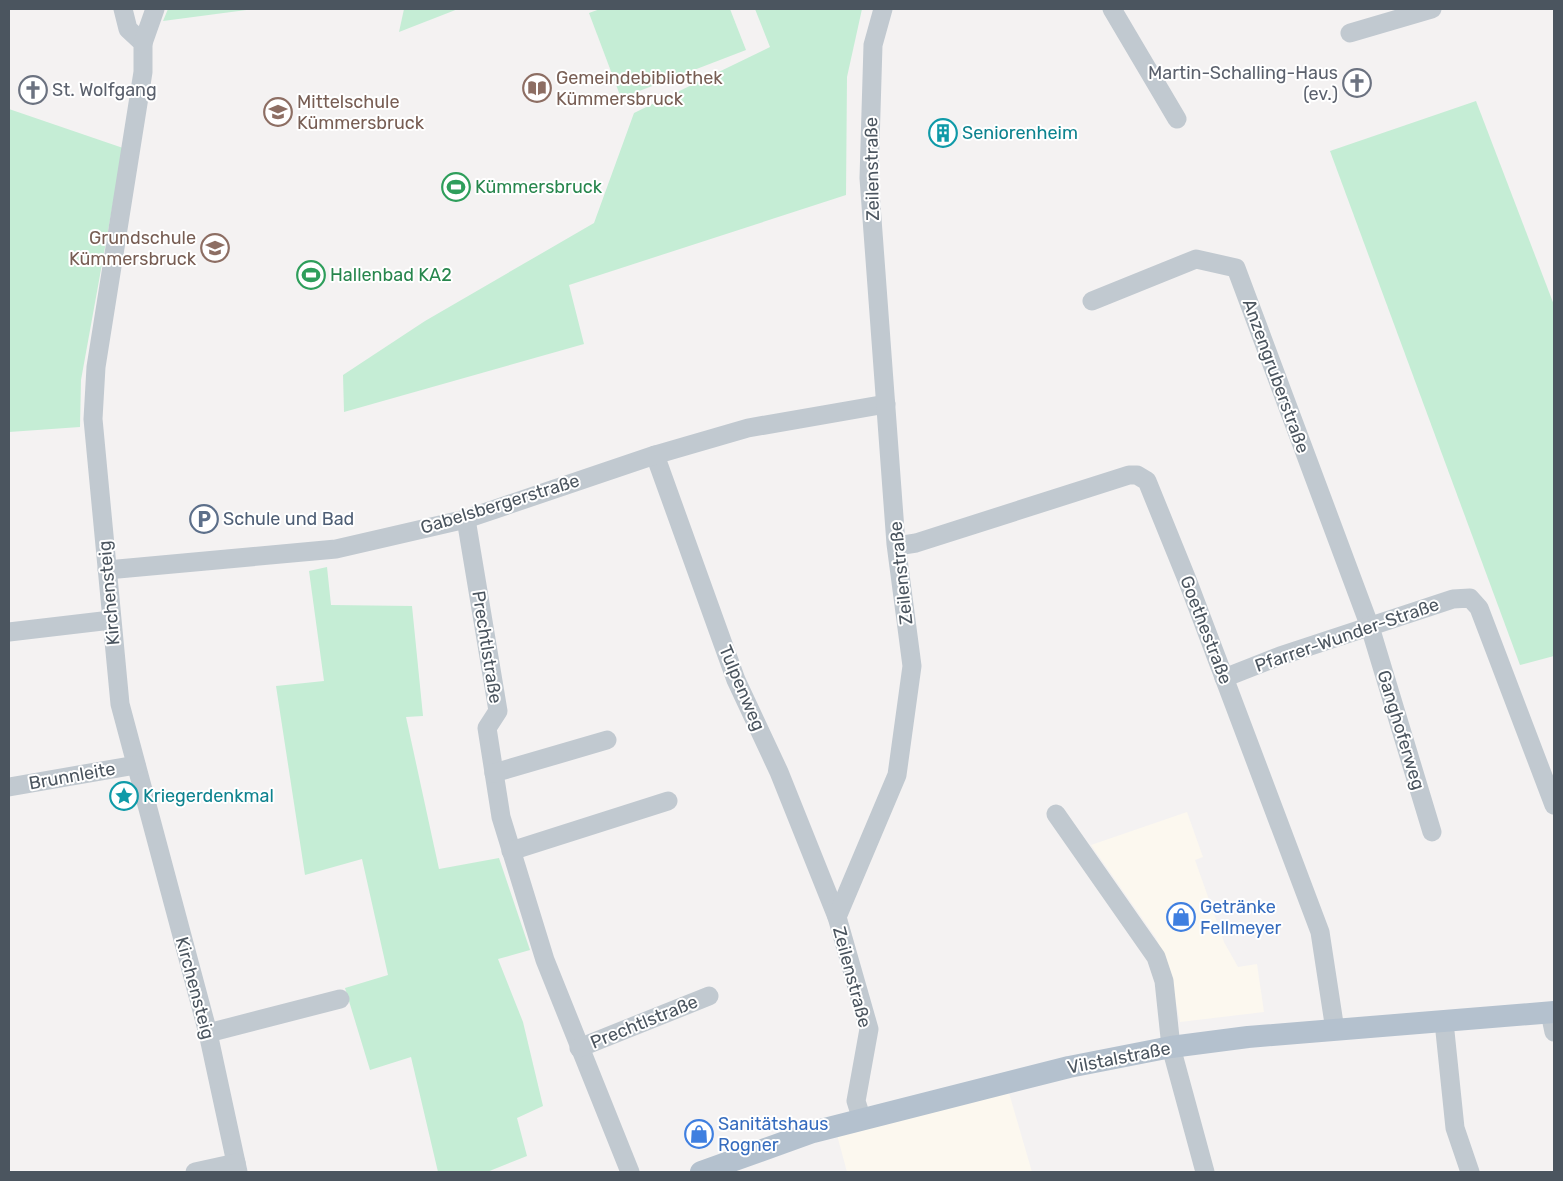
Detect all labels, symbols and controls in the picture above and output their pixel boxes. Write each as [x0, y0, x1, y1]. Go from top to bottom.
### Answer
place label: Martin-Schalling-Haus (ev.) [1148, 62, 1338, 105]
place label: Gemeindebibliothek Kümmersbruck [556, 67, 723, 110]
church icon: Martin-Schalling-Haus (ev.) [1342, 68, 1372, 98]
library icon: Gemeindebibliothek Kümmersbruck [522, 73, 552, 103]
church icon: St. Wolfgang [18, 75, 48, 105]
place label: St. Wolfgang [52, 79, 157, 101]
place label: Mittelschule Kümmersbruck [297, 91, 425, 134]
school or university icon: Mittelschule Kümmersbruck [263, 97, 293, 127]
street label: Zeilenstraße [860, 117, 884, 221]
building icon: Seniorenheim [928, 118, 958, 148]
place label: Seniorenheim [962, 122, 1078, 144]
sports icon: Kümmersbruck [441, 172, 471, 202]
place label: Kümmersbruck [475, 176, 603, 198]
place label: Grundschule Kümmersbruck [69, 227, 197, 270]
school or university icon: Grundschule Kümmersbruck [200, 233, 230, 263]
sports icon: Hallenbad KA2 [296, 260, 326, 290]
place label: Hallenbad KA2 [330, 264, 452, 286]
street label: Anzengruberstraße [1238, 296, 1314, 456]
street label: Gabelsbergerstraße [418, 469, 582, 539]
parking icon: Schule und Bad [189, 504, 219, 534]
place label: Schule und Bad [223, 508, 354, 530]
street label: Zeilenstraße [885, 520, 917, 626]
street label: Kirchensteig [93, 540, 125, 646]
street label: Goethestraße [1175, 573, 1237, 687]
street label: Prechtlstraße [467, 589, 507, 705]
street label: Pfarrer-Wunder-Straße [1252, 593, 1442, 677]
street label: Tulpenweg [714, 642, 770, 734]
street label: Ganghoferweg [1372, 668, 1430, 792]
street label: Brunnleite [27, 758, 117, 794]
place icon: Kriegerdenkmal [109, 781, 139, 811]
place label: Kriegerdenkmal [143, 785, 274, 807]
place label: Getränke Fellmeyer [1200, 896, 1282, 939]
shop icon: Getränke Fellmeyer [1166, 902, 1196, 932]
street label: Zeilenstraße [828, 924, 876, 1030]
street label: Kirchensteig [171, 934, 219, 1042]
street label: Prechtlstraße [587, 990, 701, 1054]
street label: Vilstalstraße [1066, 1037, 1172, 1079]
place label: Sanitätshaus Rogner [718, 1113, 828, 1156]
shop icon: Sanitätshaus Rogner [684, 1119, 714, 1149]

